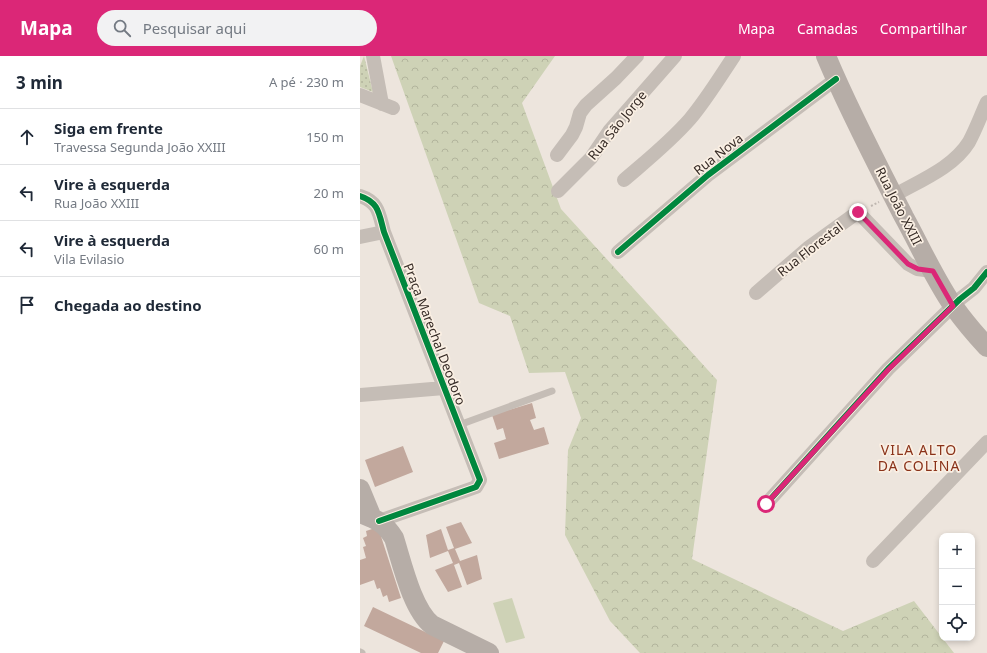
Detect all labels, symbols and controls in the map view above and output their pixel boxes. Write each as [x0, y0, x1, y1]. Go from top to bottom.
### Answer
search box [97, 10, 377, 46]
text: Mapa [20, 15, 73, 41]
icon: search [111, 17, 133, 39]
text: Pesquisar aqui [143, 18, 246, 38]
text: Mapa [738, 19, 775, 38]
text: Camadas [797, 19, 858, 38]
text: Compartilhar [880, 19, 967, 38]
text: 3 min [16, 71, 63, 94]
text: A pé · 230 m [269, 73, 344, 91]
street label: Rua São Jorge [583, 87, 651, 163]
text: Siga em frente [54, 118, 163, 138]
icon: ahead [16, 126, 38, 148]
text: 150 m [306, 128, 344, 146]
street label: Rua Nova [690, 129, 746, 179]
text: Travessa Segunda João XXIII [54, 138, 226, 156]
street label: Rua João XXIII [872, 164, 926, 248]
text: Vire à esquerda [54, 174, 170, 194]
icon: left [16, 182, 38, 204]
text: 20 m [314, 184, 344, 202]
text: Rua João XXIII [54, 194, 139, 212]
route end [849, 203, 867, 221]
street label: Rua Florestal [773, 218, 847, 280]
text: Vire à esquerda [54, 230, 170, 250]
icon: left [16, 238, 38, 260]
text: 60 m [314, 240, 344, 258]
text: Vila Evilasio [54, 250, 124, 268]
street label: Praça Marechal Deodoro [400, 261, 470, 408]
icon: arrive [16, 294, 38, 316]
text: Chegada ao destino [54, 295, 202, 315]
district label: VILA ALTO DA COLINA [878, 440, 960, 475]
route start [757, 495, 775, 513]
map controls [939, 533, 975, 641]
button: + [939, 533, 975, 569]
button: − [939, 569, 975, 605]
button: locate [939, 605, 975, 641]

